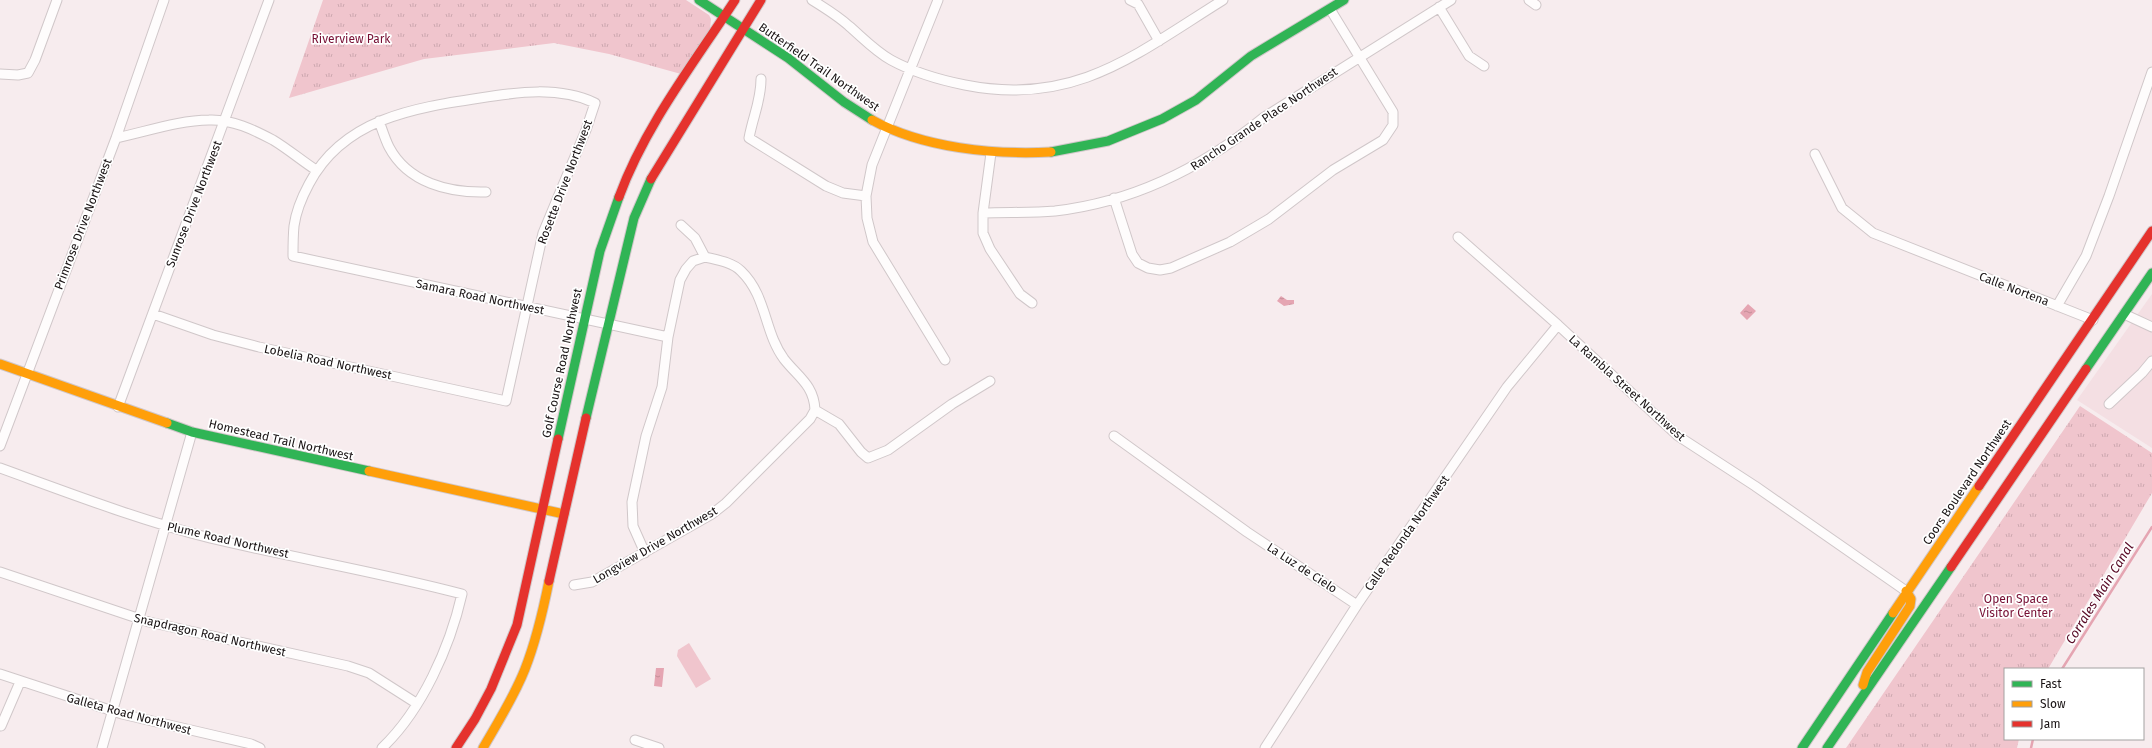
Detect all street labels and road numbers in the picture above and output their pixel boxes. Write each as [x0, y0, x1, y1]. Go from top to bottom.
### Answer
street label: Butterfield Trail Northwest [756, 20, 883, 114]
street label: Rancho Grande Place Northwest [1188, 64, 1341, 174]
street label: Rosette Drive Northwest [535, 117, 595, 246]
street label: Sunrose Drive Northwest [163, 138, 225, 269]
street label: Primrose Drive Northwest [52, 156, 115, 292]
street label: Calle Nortena [1977, 269, 2051, 309]
street label: Samara Road Northwest [415, 277, 546, 318]
street label: Golf Course Road Northwest [539, 286, 585, 439]
street label: La Rambla Street Northwest [1566, 332, 1689, 444]
street label: Lobelia Road Northwest [263, 342, 394, 383]
street label: Coors Boulevard Northwest [1920, 416, 2015, 547]
street label: Homestead Trail Northwest [207, 417, 355, 464]
street label: Calle Redonda Northwest [1362, 472, 1453, 593]
street label: Longview Drive Northwest [590, 503, 720, 586]
street label: Plume Road Northwest [166, 519, 291, 561]
street label: La Luz de Cielo [1264, 540, 1340, 596]
street label: Snapdragon Road Northwest [133, 611, 288, 659]
street label: Galleta Road Northwest [65, 691, 194, 738]

